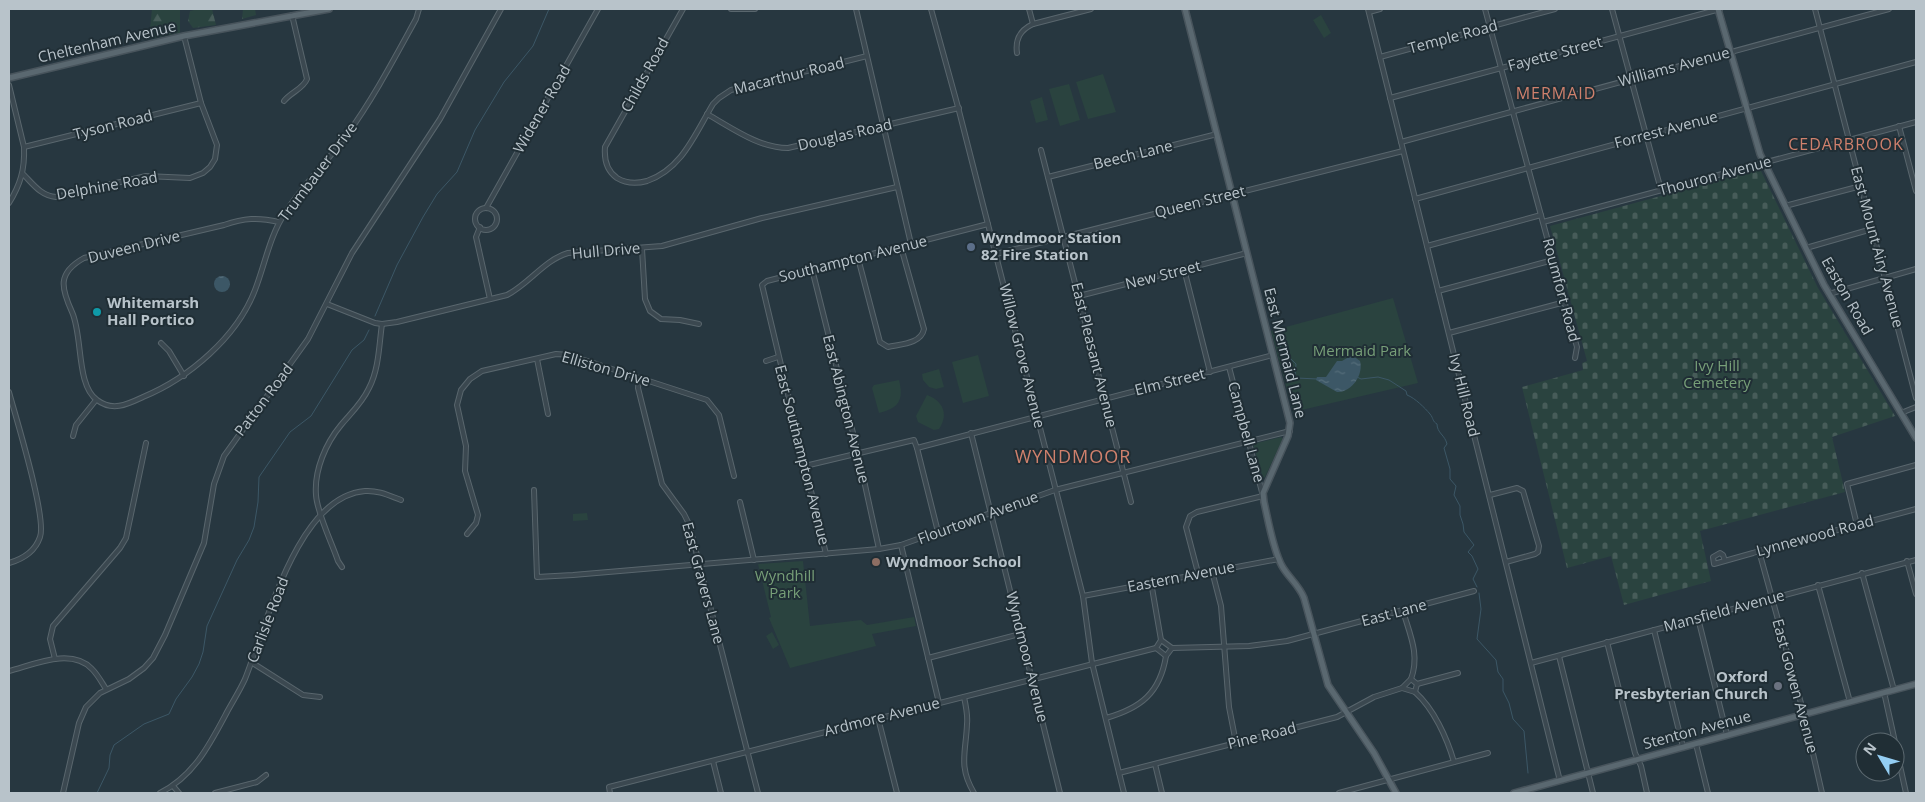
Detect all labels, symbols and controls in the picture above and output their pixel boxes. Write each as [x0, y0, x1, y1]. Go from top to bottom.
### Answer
street label: Cheltenham Avenue [36, 15, 178, 67]
street label: Temple Road [1406, 15, 1500, 58]
street label: Fayette Street [1505, 31, 1604, 75]
street label: Childs Road [615, 34, 673, 115]
street label: Williams Avenue [1616, 42, 1732, 91]
street label: Macarthur Road [731, 52, 846, 98]
street label: Widener Road [508, 61, 574, 156]
district label: MERMAID [1516, 82, 1596, 104]
street label: Tyson Road [71, 105, 154, 144]
street label: Forrest Avenue [1612, 106, 1720, 152]
street label: Douglas Road [796, 113, 894, 155]
street label: Trumbauer Drive [273, 118, 361, 225]
district label: CEDARBROOK [1788, 133, 1904, 155]
street label: Beech Lane [1091, 135, 1174, 173]
street label: Thouron Avenue [1656, 150, 1773, 200]
street label: East Mount Airy Avenue [1847, 164, 1909, 330]
street label: Delphine Road [55, 166, 159, 204]
street label: Queen Street [1152, 180, 1247, 222]
street label: Duveen Drive [86, 225, 182, 267]
place label: Wyndmoor Station 82 Fire Station [981, 227, 1121, 264]
street label: Southampton Avenue [777, 230, 929, 286]
street label: Roumfort Road [1539, 236, 1585, 344]
street label: Hull Drive [571, 237, 641, 263]
marker: Wyndmoor Station 82 Fire Station [965, 241, 977, 253]
street label: Easton Road [1817, 253, 1878, 338]
street label: New Street [1123, 255, 1203, 293]
street label: East Pleasant Avenue [1067, 280, 1123, 429]
street label: Willow Grove Avenue [995, 282, 1051, 430]
street label: East Mermaid Lane [1260, 285, 1312, 420]
place label: Whitemarsh Hall Portico [107, 292, 199, 329]
marker: Whitemarsh Hall Portico [91, 306, 103, 318]
street label: East Abington Avenue [819, 332, 875, 485]
park label: Mermaid Park [1313, 340, 1411, 360]
street label: Elliston Drive [560, 346, 653, 390]
street label: Ivy Hill Road [1445, 351, 1485, 439]
park label: Ivy Hill Cemetery [1683, 355, 1751, 392]
street label: Patton Road [229, 359, 297, 440]
street label: East Southampton Avenue [771, 363, 835, 547]
street label: Elm Street [1132, 363, 1207, 399]
street label: Campbell Lane [1224, 379, 1270, 484]
district label: WYNDMOOR [1015, 444, 1131, 468]
street label: Flourtown Avenue [914, 486, 1041, 548]
street label: Lynnewood Road [1754, 510, 1876, 560]
street label: East Gravers Lane [678, 520, 730, 646]
place label: Wyndmoor School [886, 551, 1021, 571]
marker: Wyndmoor School [870, 556, 882, 568]
street label: Eastern Avenue [1125, 556, 1236, 596]
park label: Wyndhill Park [755, 565, 815, 602]
street label: Carlisle Road [242, 574, 293, 665]
street label: Mansfield Avenue [1661, 584, 1786, 636]
street label: Wyndmoor Avenue [1002, 589, 1054, 724]
street label: East Lane [1359, 594, 1429, 630]
street label: East Gowen Avenue [1768, 616, 1824, 755]
place label: Oxford Presbyterian Church [1614, 666, 1768, 703]
marker: Oxford Presbyterian Church [1772, 680, 1784, 692]
street label: Ardmore Avenue [822, 692, 942, 740]
street label: Stenton Avenue [1641, 705, 1753, 753]
street label: Pine Road [1225, 717, 1298, 753]
north arrow [1855, 732, 1905, 782]
text: N [1858, 738, 1880, 759]

